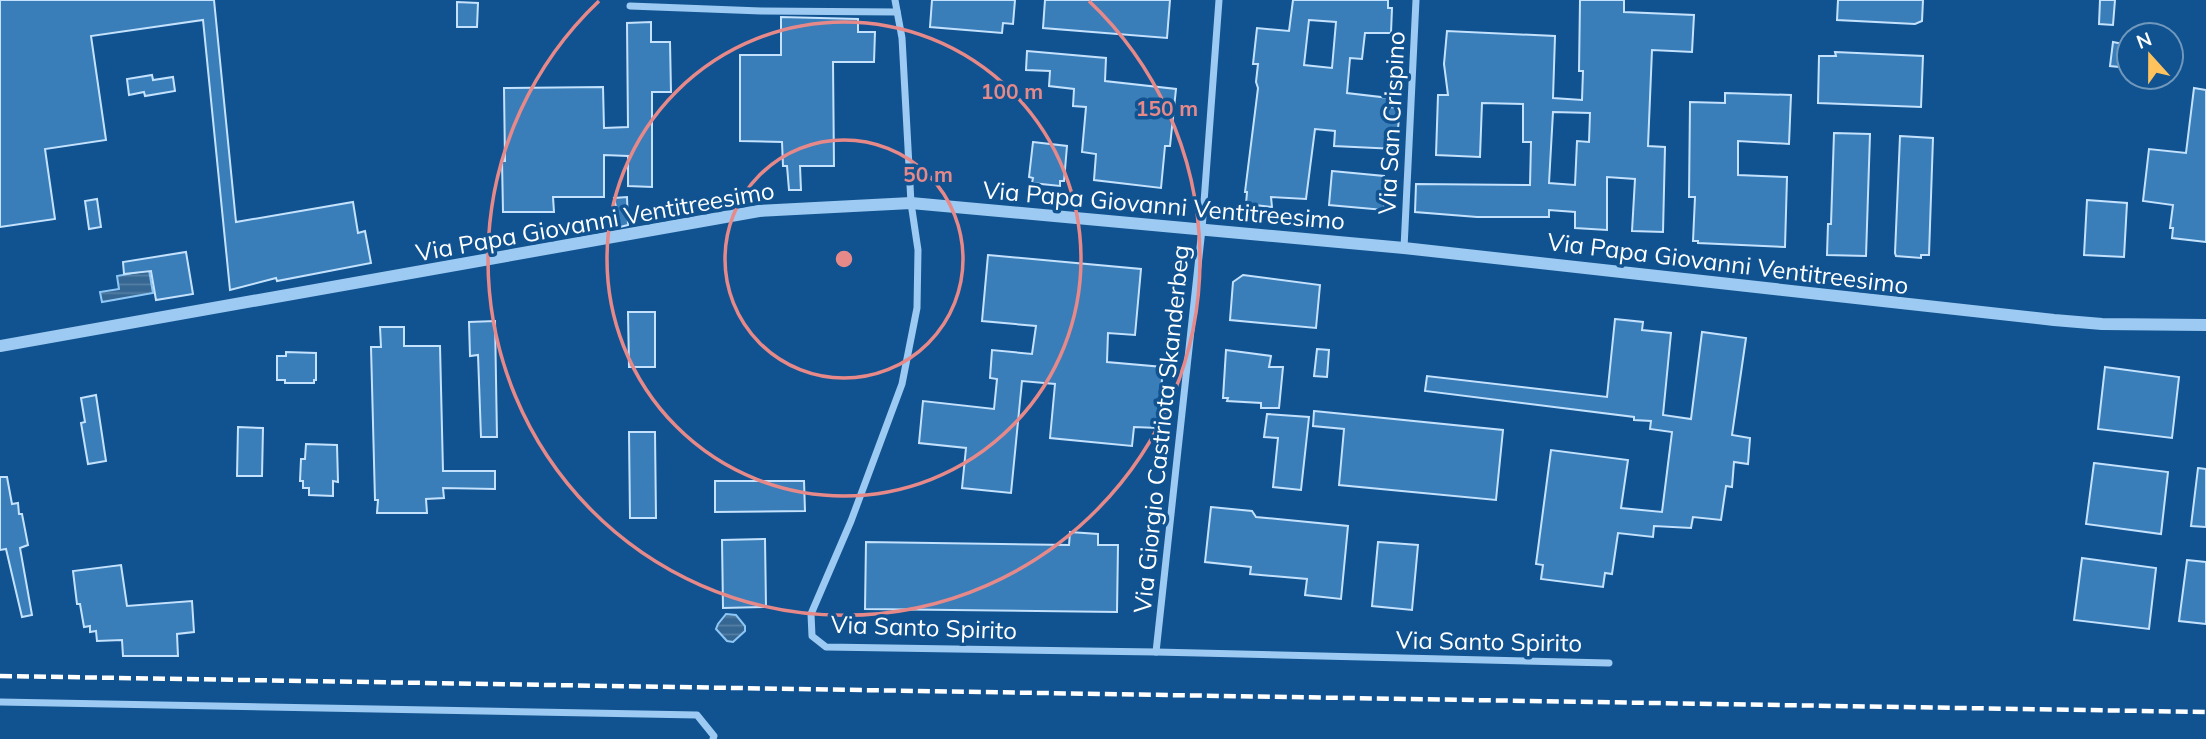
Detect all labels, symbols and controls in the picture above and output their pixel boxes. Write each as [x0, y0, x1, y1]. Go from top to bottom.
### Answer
north arrow [2115, 21, 2185, 91]
text: N [2133, 26, 2155, 54]
street label: Via San Crispino [1371, 31, 1411, 215]
text: 100 m [981, 78, 1043, 104]
text: 150 m [1136, 95, 1198, 121]
text: 50 m [903, 161, 953, 187]
street label: Via Papa Giovanni Ventitreesimo [982, 174, 1346, 236]
street label: Via Papa Giovanni Ventitreesimo [413, 175, 777, 267]
street label: Via Papa Giovanni Ventitreesimo [1546, 226, 1910, 300]
street label: Via Giorgio Castriota Skanderbeg [1127, 243, 1195, 615]
centre of rings [832, 247, 856, 271]
street label: Via Santo Spirito [830, 609, 1018, 645]
street label: Via Santo Spirito [1396, 624, 1582, 658]

